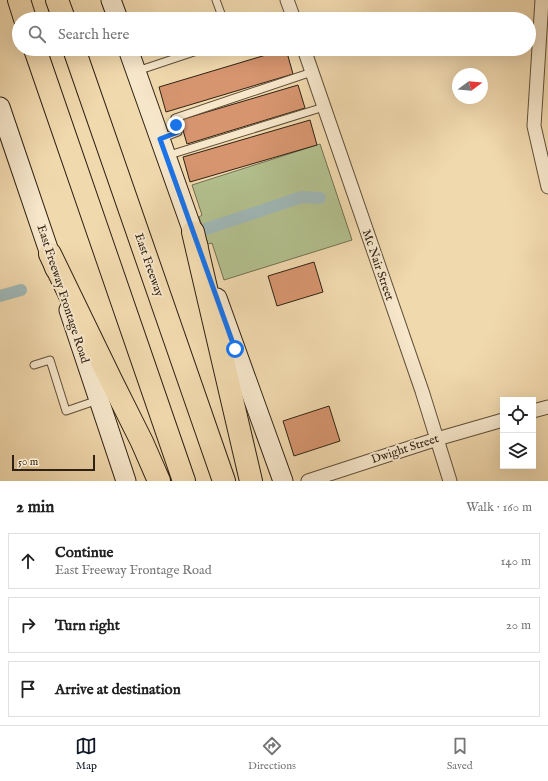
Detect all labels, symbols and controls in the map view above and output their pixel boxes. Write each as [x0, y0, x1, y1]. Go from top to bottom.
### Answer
search box [12, 12, 536, 56]
icon: search [26, 23, 48, 45]
text: Search here [58, 25, 129, 44]
north arrow [452, 68, 488, 104]
route end [167, 116, 185, 134]
street label: East Freeway Frontage Road [34, 223, 93, 366]
street label: Mc Nair Street [359, 227, 397, 303]
street label: East Freeway [131, 231, 167, 299]
route start [226, 340, 244, 358]
map controls [500, 397, 536, 469]
button: locate [500, 397, 536, 433]
street label: Dwight Street [369, 431, 441, 467]
button: layers [500, 433, 536, 469]
scale bar [12, 453, 95, 472]
text: 50 m [18, 455, 38, 469]
text: 2 min [16, 497, 54, 518]
text: Walk · 160 m [466, 499, 532, 516]
text: Continue [55, 543, 113, 562]
icon: ahead [17, 550, 39, 572]
text: 140 m [501, 553, 531, 570]
text: East Freeway Frontage Road [55, 562, 212, 579]
icon: right [17, 614, 39, 636]
text: Turn right [55, 616, 120, 635]
text: 20 m [506, 617, 531, 634]
icon: arrive [17, 678, 39, 700]
text: Arrive at destination [55, 680, 181, 699]
tab: Map [75, 735, 97, 773]
tab: Directions [248, 735, 296, 773]
tab: Saved [447, 735, 473, 773]

